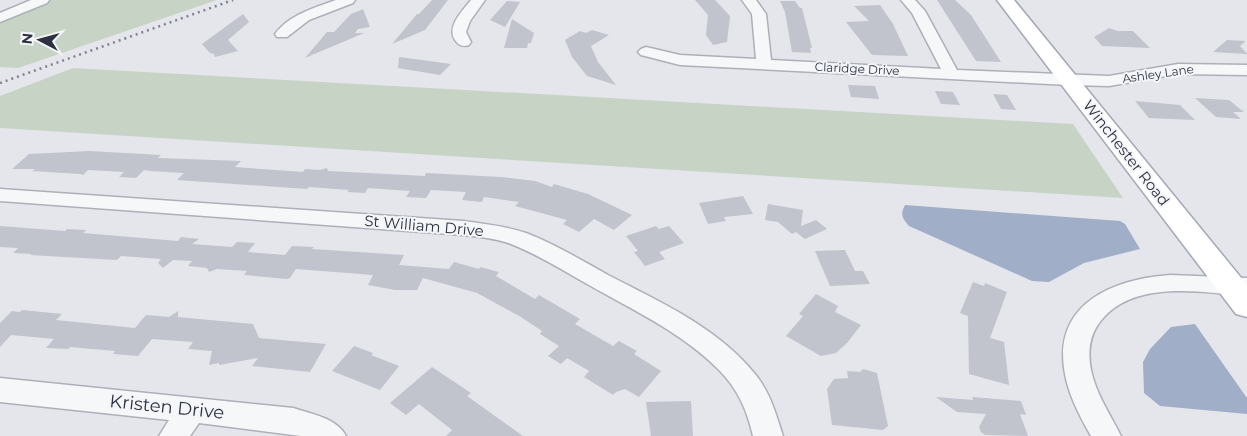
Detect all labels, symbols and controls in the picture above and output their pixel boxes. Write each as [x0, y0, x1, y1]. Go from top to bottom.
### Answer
north arrow [15, 15, 65, 65]
text: N [18, 32, 37, 45]
street label: Claridge Drive [814, 59, 900, 78]
street label: Ashley Lane [1121, 61, 1195, 86]
street label: Winchester Road [1079, 96, 1174, 210]
street label: St William Drive [364, 211, 485, 240]
street label: Kristen Drive [109, 390, 226, 424]

